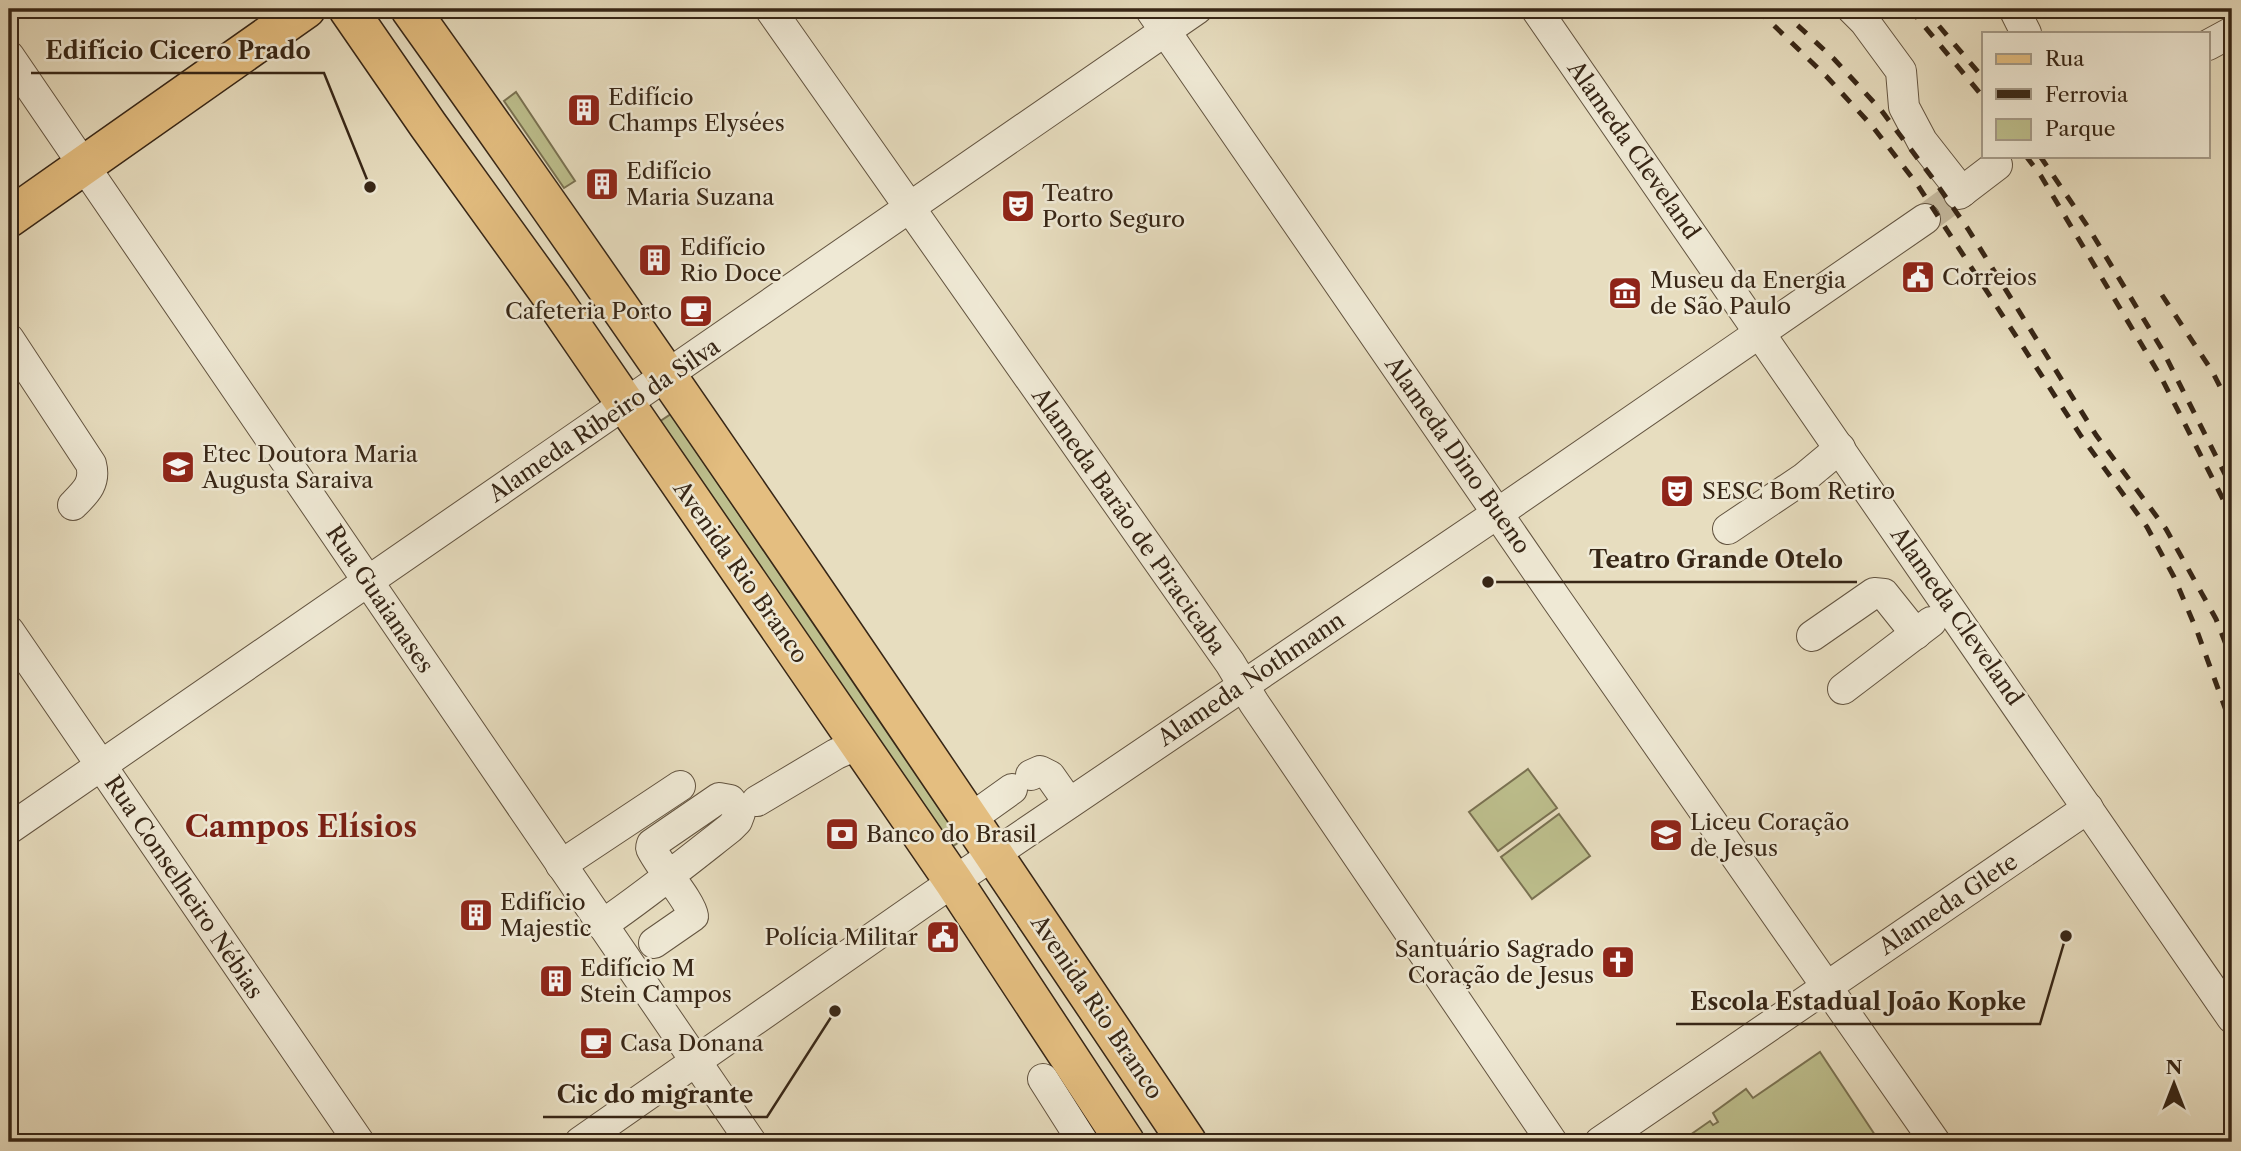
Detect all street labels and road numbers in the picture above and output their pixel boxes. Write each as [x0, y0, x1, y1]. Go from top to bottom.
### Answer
street label: Alameda Cleveland [1561, 55, 1706, 245]
street label: Alameda Ribeiro da Silva [482, 332, 726, 508]
street label: Alameda Dino Bueno [1379, 350, 1537, 559]
street label: Alameda Barão de Piracicaba [1026, 382, 1232, 660]
street label: Avenida Rio Branco [667, 475, 814, 669]
street label: Rua Guaianases [320, 520, 440, 678]
street label: Alameda Cleveland [1884, 521, 2029, 711]
street label: Alameda Nothmann [1151, 606, 1350, 753]
street label: Rua Conselheiro Nébias [99, 770, 269, 1004]
street label: Alameda Glete [1872, 847, 2023, 961]
street label: Avenida Rio Branco [1024, 909, 1169, 1104]

